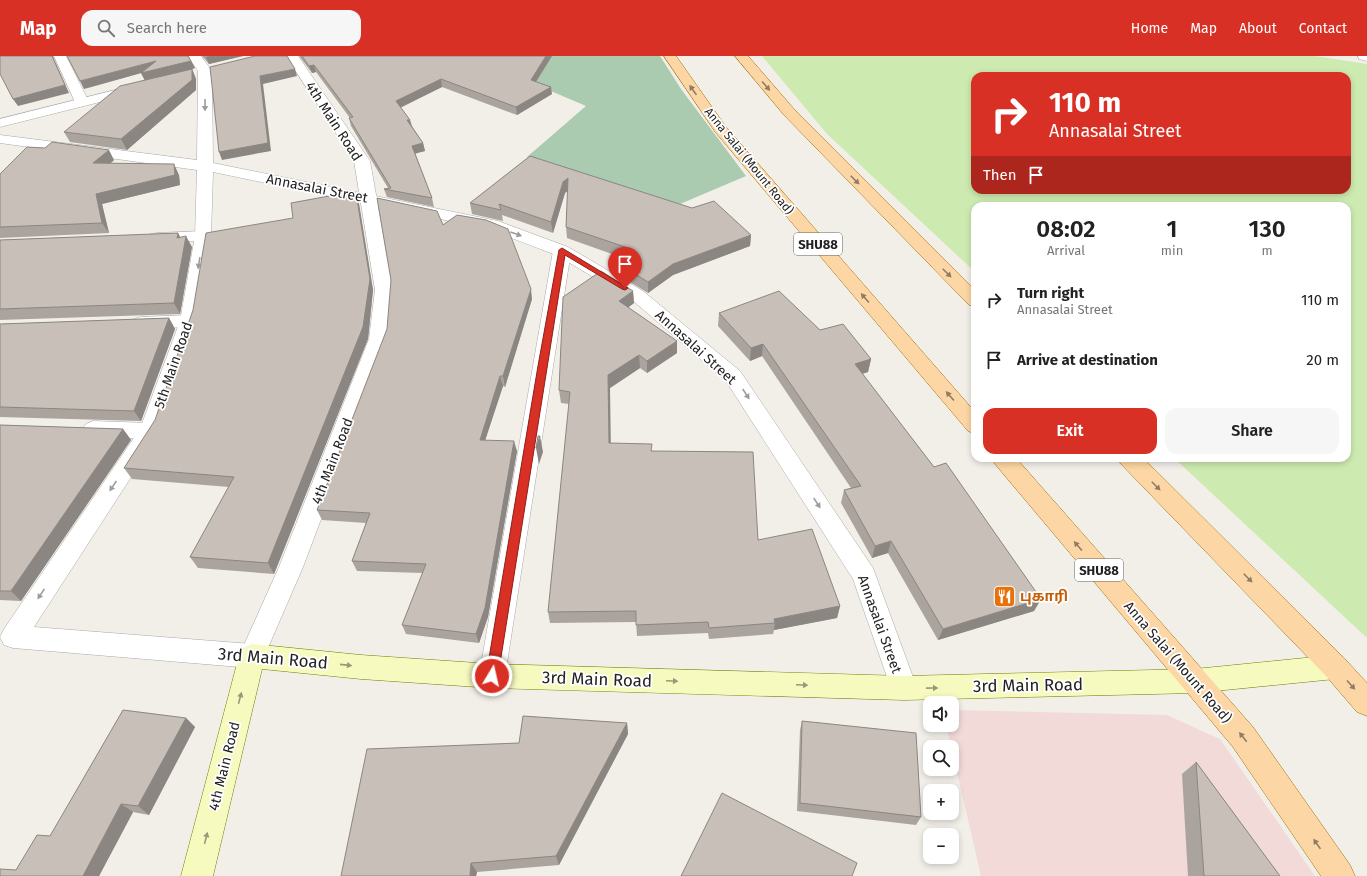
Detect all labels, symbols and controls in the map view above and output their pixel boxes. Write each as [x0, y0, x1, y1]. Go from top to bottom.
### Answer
search box [81, 10, 361, 46]
text: Map [20, 17, 57, 40]
icon: search [95, 17, 117, 39]
text: Search here [127, 19, 207, 37]
text: Home [1131, 20, 1168, 37]
text: Map [1190, 20, 1217, 37]
text: About [1239, 20, 1277, 37]
text: Contact [1299, 20, 1347, 37]
street label: 4th Main Road [302, 78, 366, 164]
one-way arrow [761, 81, 770, 90]
one-way arrow [689, 85, 697, 95]
text: 110 m [1049, 86, 1121, 119]
icon: right [983, 88, 1035, 140]
one-way arrow [202, 99, 208, 112]
street label: Anna Salai (Mount Road) [702, 105, 797, 217]
text: Annasalai Street [1049, 120, 1182, 142]
icon: arrive [1025, 164, 1047, 186]
text: Then [983, 166, 1017, 184]
street label: Annasalai Street [265, 170, 370, 207]
one-way arrow [850, 175, 860, 185]
text: 08:02 [1036, 215, 1096, 243]
text: 1 [1167, 215, 1178, 243]
text: 130 [1249, 215, 1286, 243]
one-way arrow [511, 231, 523, 237]
road number: SHU88 [794, 233, 842, 255]
text: Arrival [1047, 243, 1085, 258]
text: min [1161, 243, 1183, 258]
text: m [1262, 243, 1273, 258]
pin [608, 247, 642, 288]
icon: arrive [614, 253, 636, 275]
one-way arrow [196, 257, 202, 269]
one-way arrow [942, 268, 951, 278]
text: Turn right [1017, 284, 1084, 302]
icon: right [983, 289, 1005, 311]
text: 110 m [1301, 291, 1339, 309]
one-way arrow [860, 293, 869, 303]
text: Annasalai Street [1017, 302, 1113, 317]
street label: Annasalai Street [652, 307, 740, 389]
street label: 5th Main Road [151, 320, 196, 411]
icon: arrive [983, 349, 1005, 371]
text: Arrive at destination [1017, 351, 1158, 369]
text: 20 m [1306, 351, 1339, 369]
one-way arrow [742, 389, 749, 400]
one-way arrow [945, 391, 954, 402]
button: Exit [983, 408, 1157, 454]
button: Share [1165, 408, 1339, 454]
street label: 4th Main Road [308, 416, 357, 507]
one-way arrow [109, 481, 117, 491]
one-way arrow [1151, 481, 1161, 491]
one-way arrow [813, 498, 821, 508]
one-way arrow [1074, 541, 1083, 550]
road number: SHU88 [1075, 559, 1123, 581]
street label: Annasalai Street [854, 573, 905, 676]
one-way arrow [1243, 573, 1252, 583]
restaurant icon: புகாரி [992, 583, 1018, 609]
place label: புகாரி [1020, 588, 1068, 605]
one-way arrow [37, 589, 45, 600]
street label: Anna Salai (Mount Road) [1120, 598, 1235, 727]
street label: 3rd Main Road [217, 643, 329, 674]
position arrow [471, 655, 513, 697]
one-way arrow [340, 662, 352, 669]
street label: 3rd Main Road [542, 667, 652, 692]
street label: 3rd Main Road [973, 674, 1083, 697]
one-way arrow [666, 678, 678, 685]
one-way arrow [1346, 680, 1356, 690]
one-way arrow [796, 682, 808, 689]
one-way arrow [926, 685, 939, 691]
one-way arrow [238, 692, 244, 704]
map controls [923, 696, 959, 864]
button: sound [923, 696, 959, 732]
street label: 4th Main Road [205, 720, 244, 812]
one-way arrow [1238, 732, 1247, 743]
button: search [923, 740, 959, 776]
button: + [923, 784, 959, 820]
button: − [923, 828, 959, 864]
one-way arrow [204, 832, 210, 844]
one-way arrow [1313, 839, 1321, 849]

